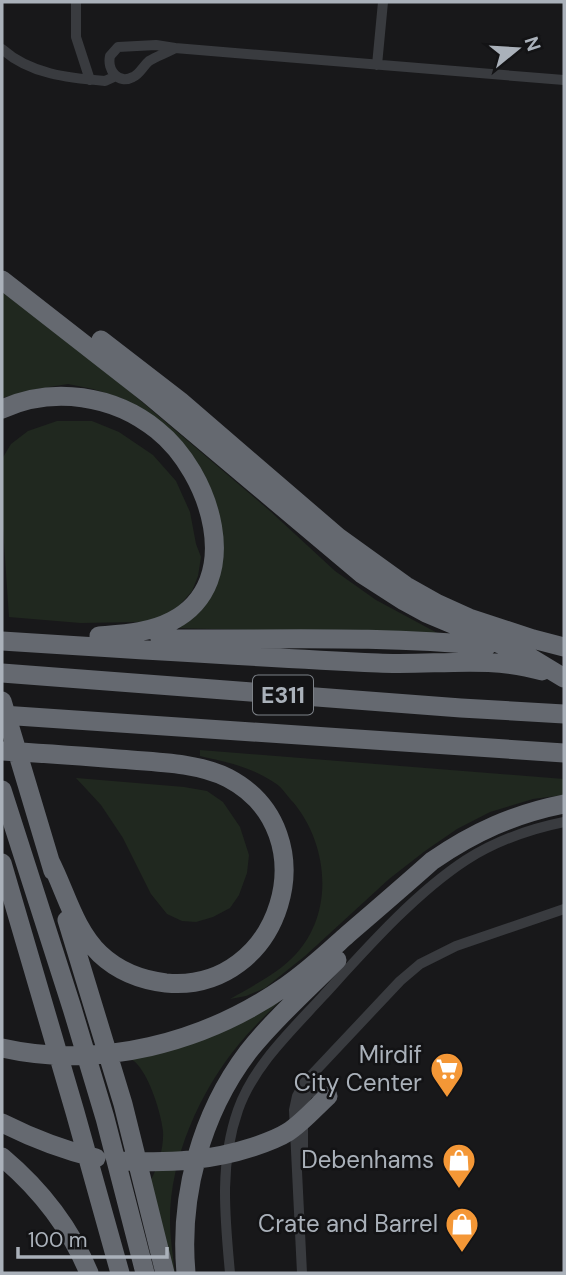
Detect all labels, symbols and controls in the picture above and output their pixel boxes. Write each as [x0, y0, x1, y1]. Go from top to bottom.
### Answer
north arrow [482, 14, 552, 84]
text: N [519, 33, 547, 54]
road number: E311 [253, 676, 313, 715]
place label: Mirdif City Center [294, 1039, 422, 1098]
supermarket icon: Mirdif City Center [428, 1050, 466, 1099]
shop icon: Debenhams [440, 1141, 478, 1190]
place label: Debenhams [301, 1144, 434, 1175]
shop icon: Crate and Barrel [443, 1205, 481, 1254]
place label: Crate and Barrel [258, 1208, 438, 1239]
scale bar [18, 1216, 166, 1260]
text: 100 m [28, 1226, 88, 1254]

